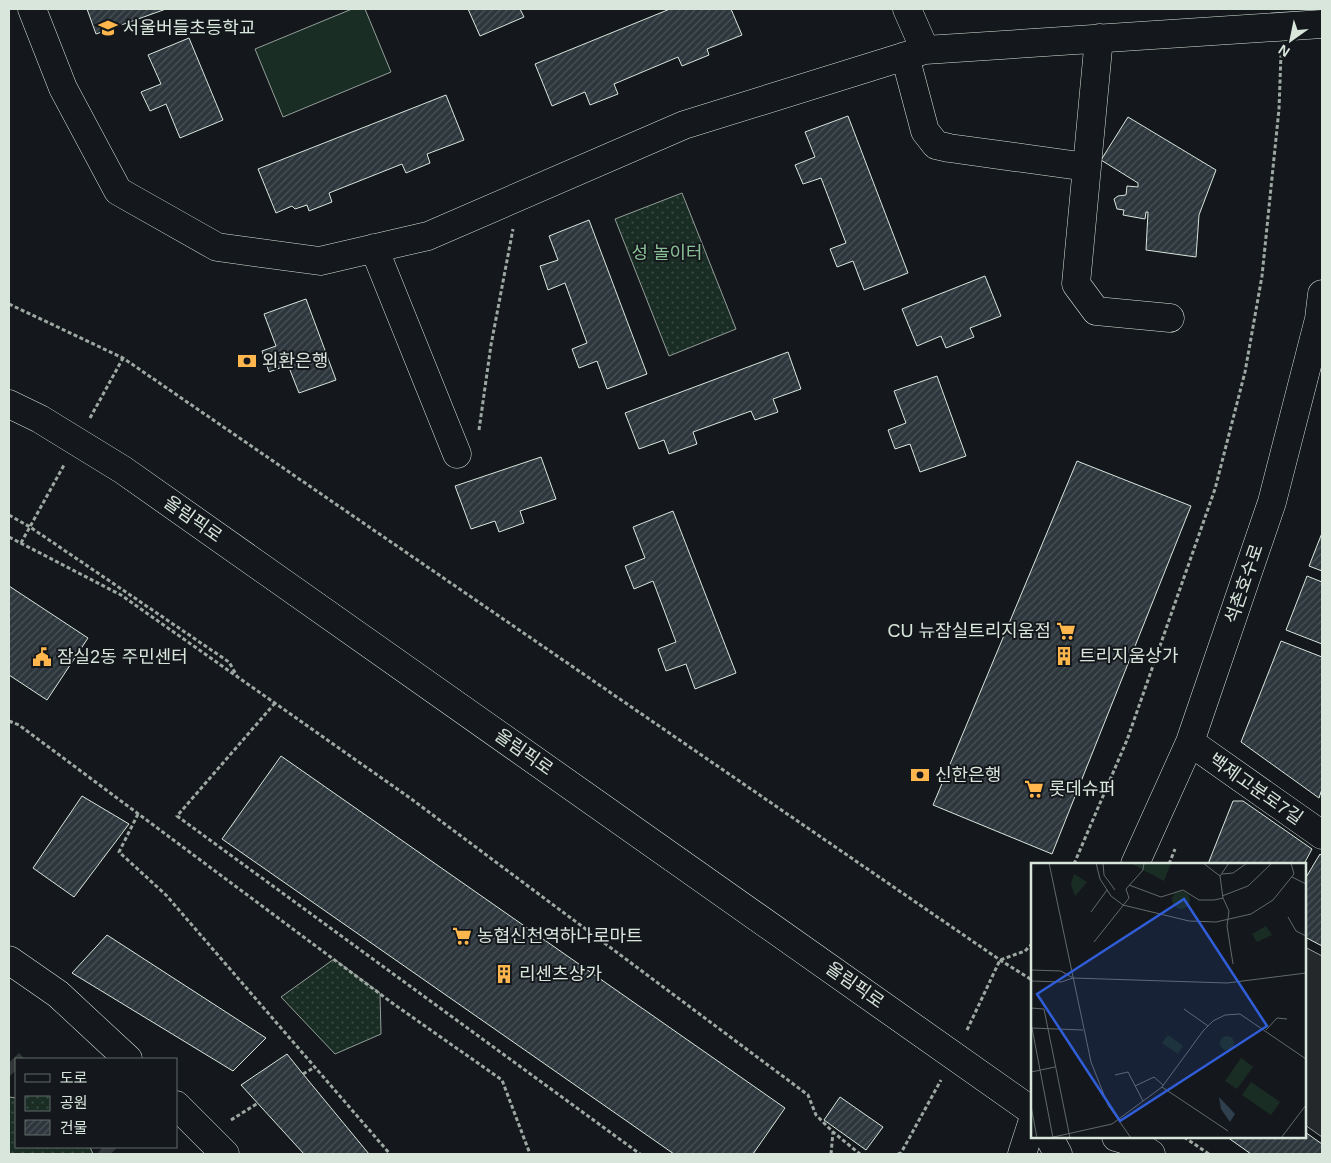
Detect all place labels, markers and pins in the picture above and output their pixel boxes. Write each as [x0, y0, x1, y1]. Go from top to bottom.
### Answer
school or university icon: 서울버들초등학교 [97, 17, 119, 39]
place label: 서울버들초등학교 [123, 18, 255, 38]
bank icon: 외환은행 [236, 350, 258, 372]
place label: 외환은행 [262, 351, 328, 371]
supermarket icon: CU 뉴잠실트리지움점 [1055, 620, 1077, 642]
place label: CU 뉴잠실트리지움점 [888, 621, 1051, 641]
building icon: 트리지움상가 [1053, 645, 1075, 667]
public building icon: 잠실2동 주민센터 [31, 646, 53, 668]
place label: 트리지움상가 [1079, 646, 1179, 666]
place label: 잠실2동 주민센터 [57, 647, 188, 667]
bank icon: 신한은행 [909, 764, 931, 786]
place label: 신한은행 [935, 765, 1001, 785]
supermarket icon: 롯데슈퍼 [1023, 778, 1045, 800]
place label: 롯데슈퍼 [1049, 779, 1115, 799]
supermarket icon: 농협신천역하나로마트 [451, 925, 473, 947]
place label: 농협신천역하나로마트 [477, 926, 643, 946]
building icon: 리센츠상가 [493, 963, 515, 985]
place label: 리센츠상가 [519, 964, 602, 984]

